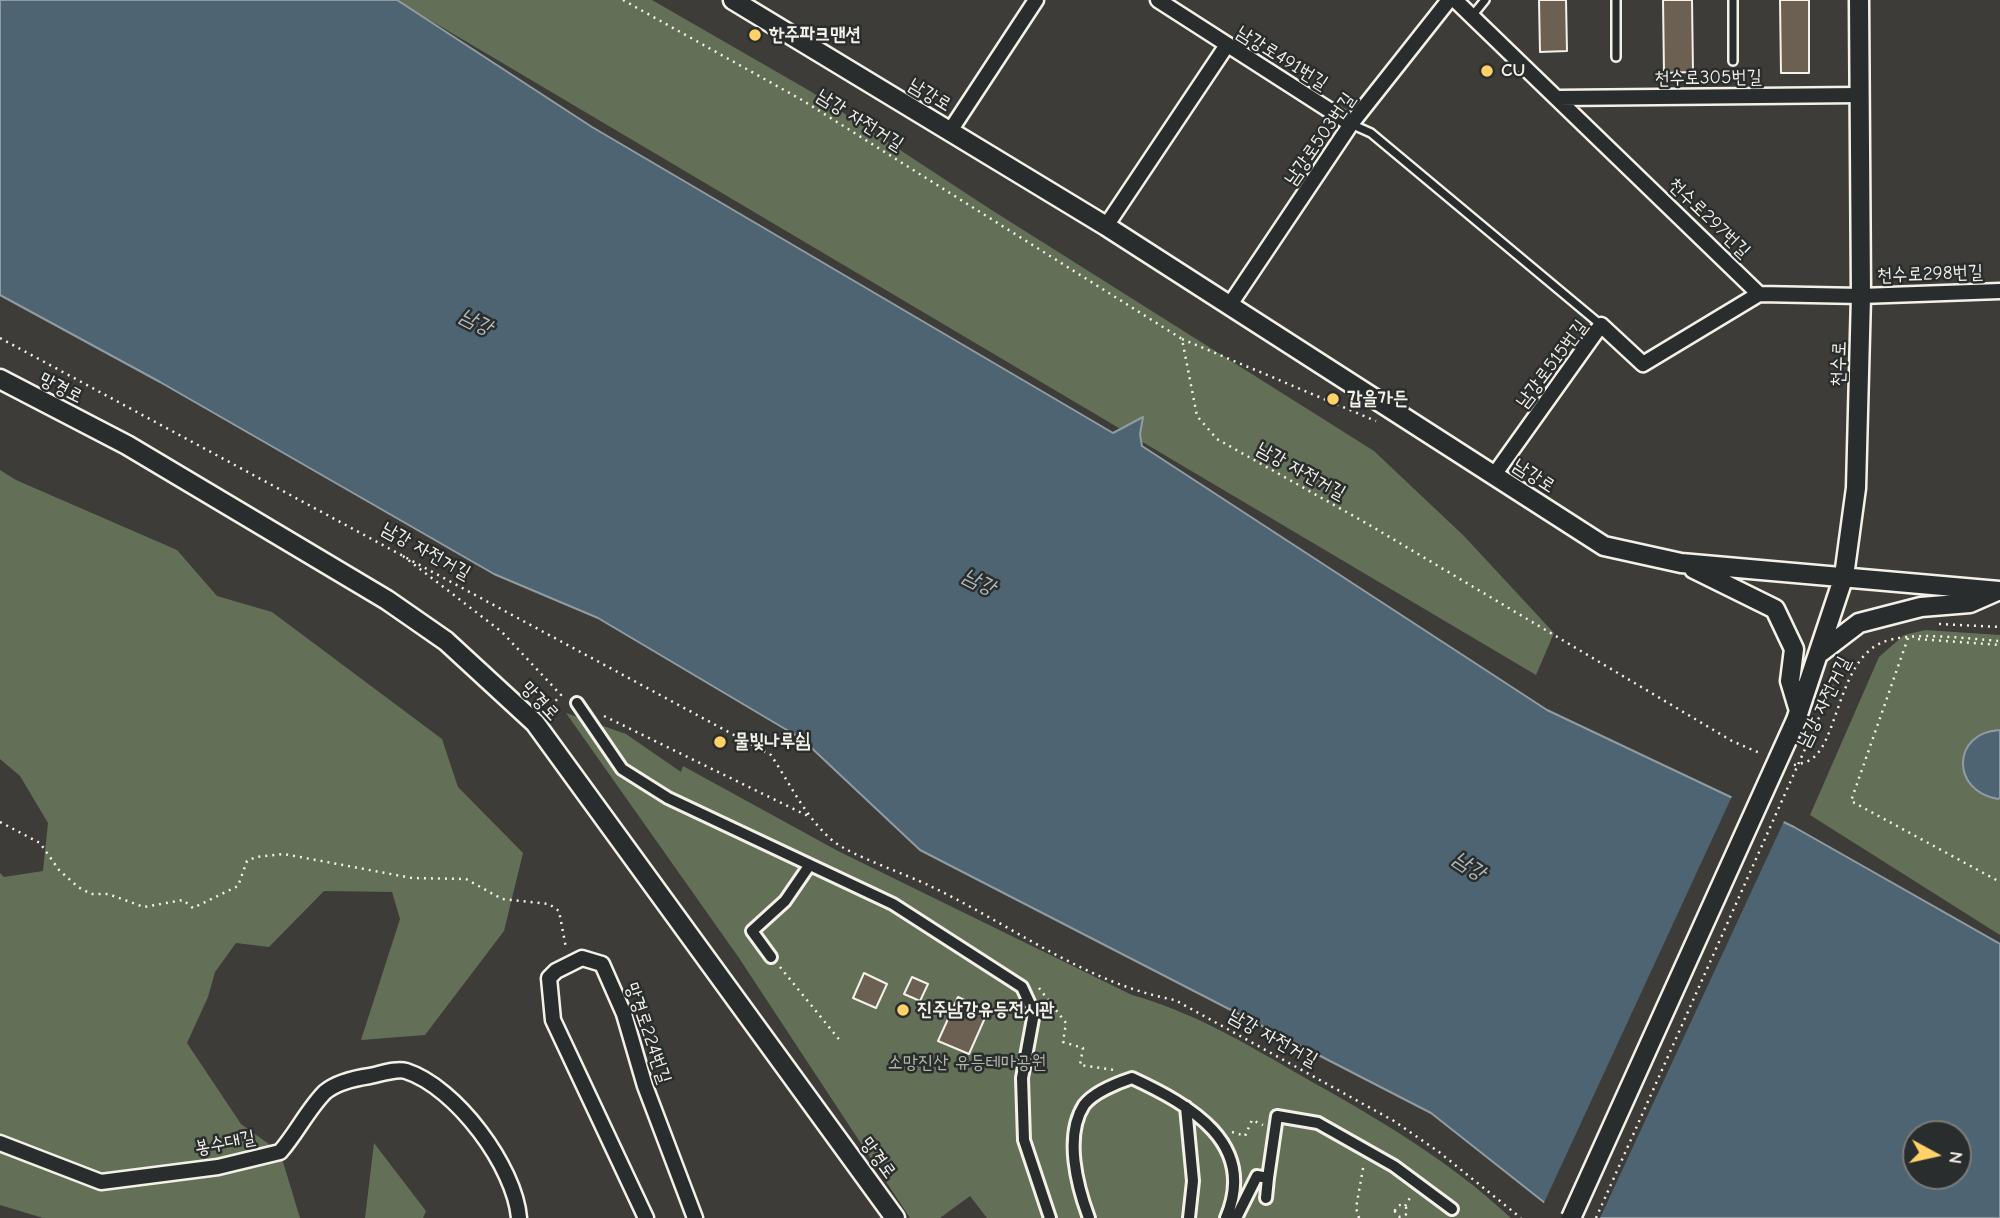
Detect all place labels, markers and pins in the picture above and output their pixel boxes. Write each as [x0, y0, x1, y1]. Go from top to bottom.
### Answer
place label: 한주파크맨션 [769, 24, 861, 46]
marker: 한주파크맨션 [747, 27, 763, 43]
place label: CU [1501, 60, 1525, 82]
marker: CU [1479, 63, 1495, 79]
place label: 갑을가든 [1347, 388, 1408, 410]
marker: 갑을가든 [1325, 391, 1341, 407]
place label: 물빛나루쉼 [734, 731, 810, 753]
marker: 물빛나루쉼 [712, 734, 728, 750]
place label: 진주남강유등전시관 [917, 999, 1055, 1021]
marker: 진주남강유등전시관 [895, 1002, 911, 1018]

